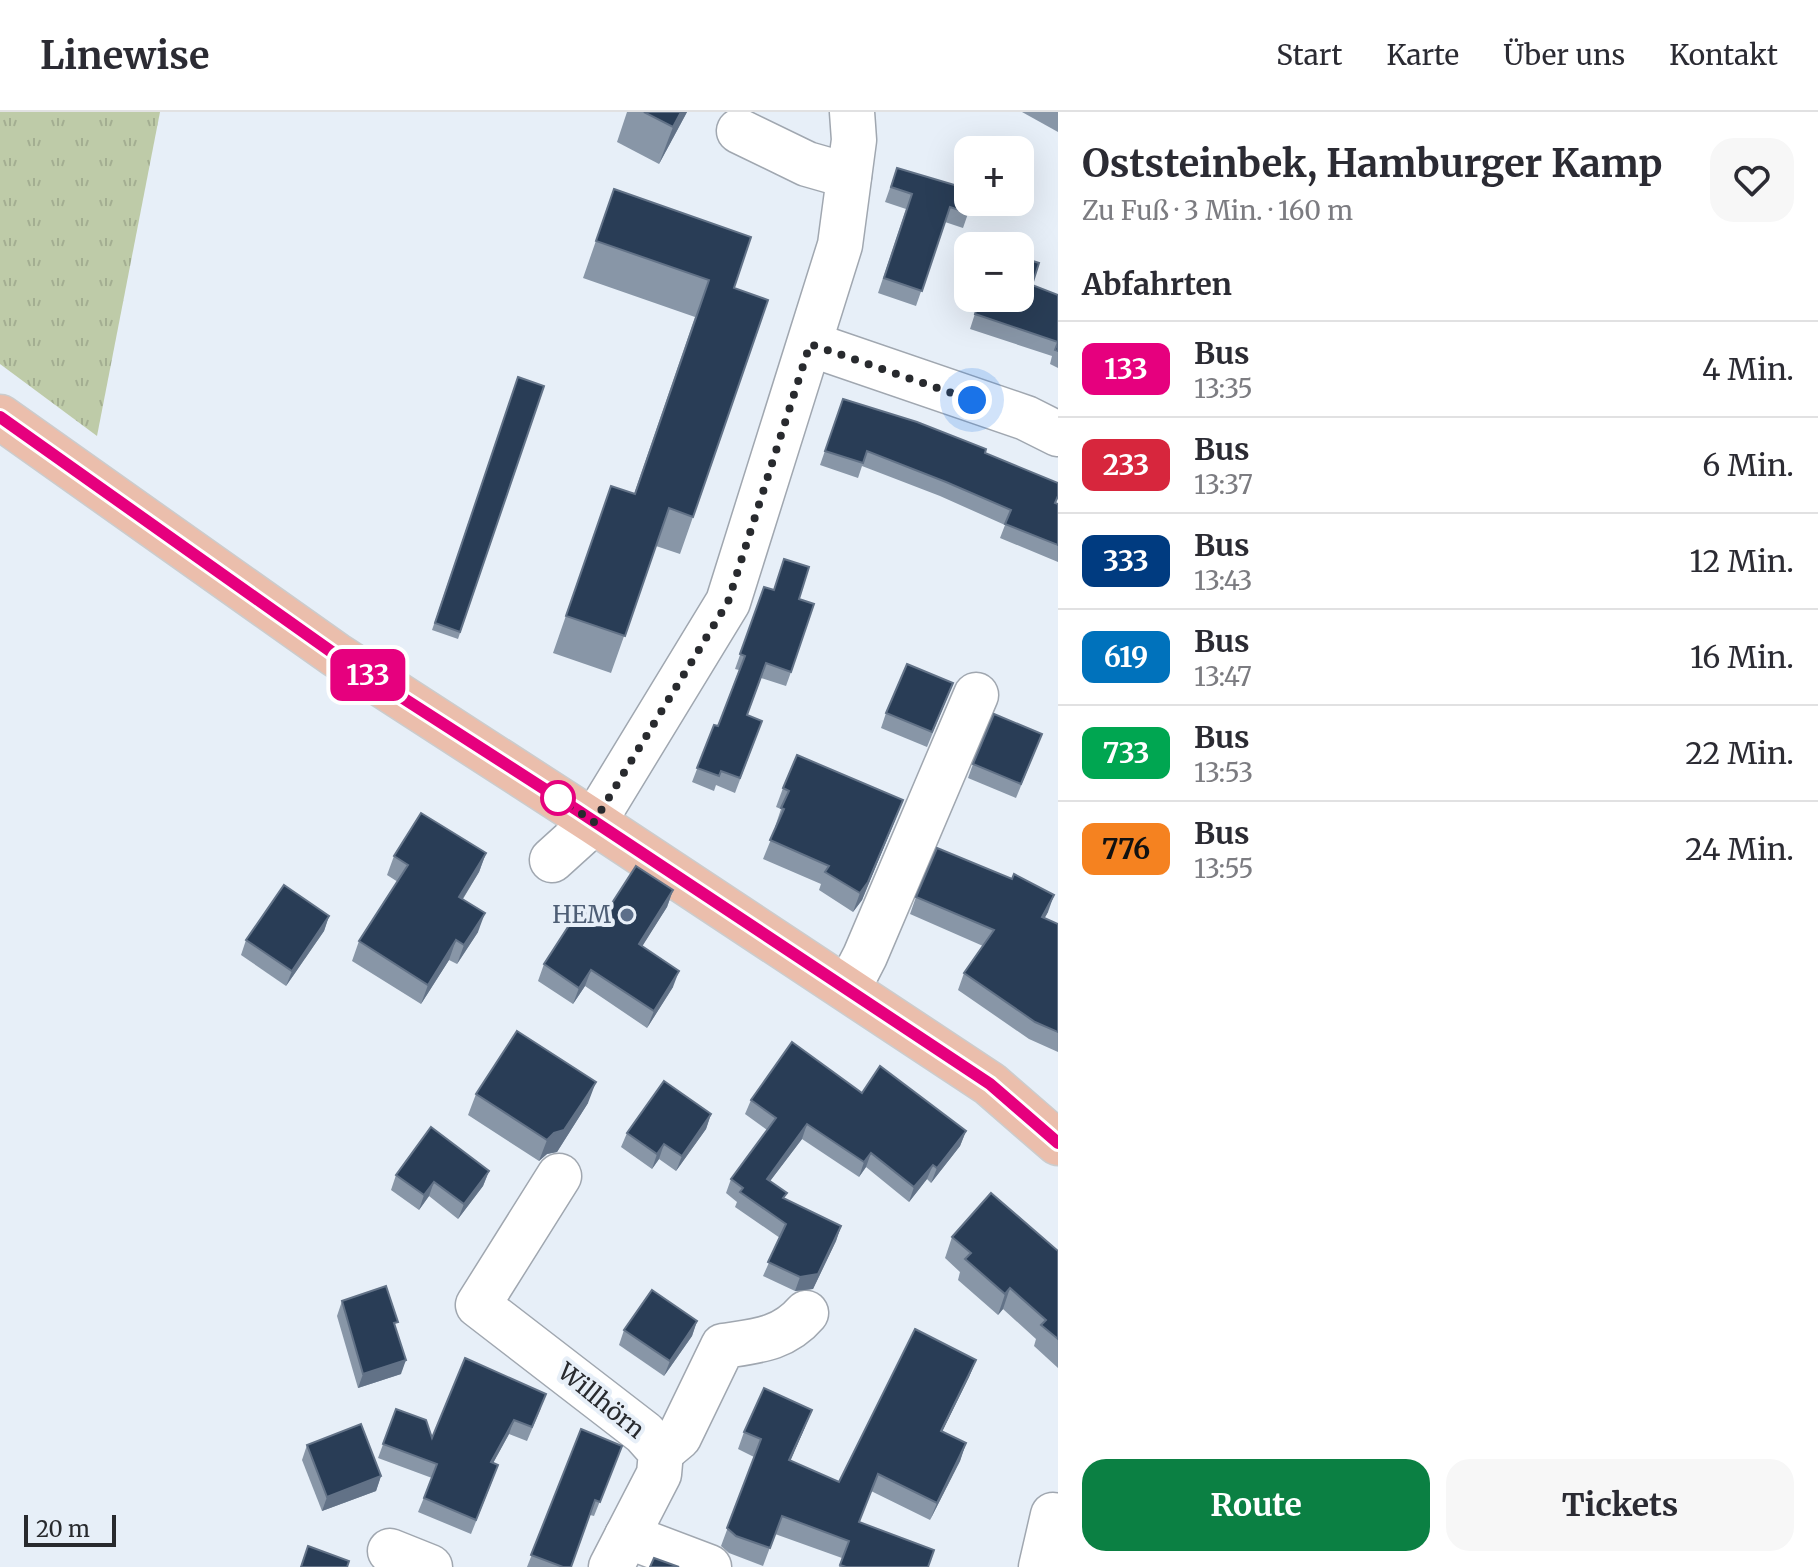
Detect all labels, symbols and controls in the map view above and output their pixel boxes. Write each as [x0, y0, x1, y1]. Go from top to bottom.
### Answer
text: Linewise [40, 32, 210, 79]
text: Start [1276, 37, 1342, 73]
text: Karte [1386, 37, 1459, 73]
text: Über uns [1503, 37, 1625, 73]
text: Kontakt [1669, 37, 1778, 73]
map controls [954, 136, 1034, 312]
button: + [954, 136, 1034, 216]
button: heart [1710, 138, 1794, 222]
text: Oststeinbek, Hamburger Kamp [1082, 140, 1662, 187]
text: Zu Fuß · 3 Min. · 160 m [1082, 194, 1353, 227]
button: − [954, 232, 1034, 312]
text: Abfahrten [1082, 265, 1232, 303]
text: Bus [1194, 334, 1250, 372]
text: 4 Min. [1702, 350, 1794, 388]
text: 133 [1104, 351, 1148, 387]
text: 13:35 [1194, 372, 1253, 405]
your location [952, 380, 992, 420]
text: Bus [1194, 430, 1250, 468]
text: 6 Min. [1702, 446, 1794, 484]
text: 233 [1103, 447, 1149, 483]
text: 13:37 [1194, 468, 1253, 501]
text: Bus [1194, 526, 1250, 564]
text: 12 Min. [1689, 542, 1794, 580]
text: 333 [1103, 543, 1149, 579]
text: 13:43 [1194, 564, 1252, 597]
text: Bus [1194, 622, 1250, 660]
text: 16 Min. [1690, 638, 1794, 676]
text: 619 [1104, 639, 1148, 675]
line badge: 133 [322, 649, 414, 701]
text: 133 [346, 657, 390, 693]
text: 13:47 [1194, 660, 1252, 693]
text: Bus [1194, 718, 1250, 756]
text: 22 Min. [1685, 734, 1794, 772]
text: 733 [1102, 735, 1150, 771]
text: 13:53 [1194, 756, 1253, 789]
unlabelled marker [541, 781, 575, 815]
text: Bus [1194, 814, 1250, 852]
text: 24 Min. [1685, 830, 1794, 868]
text: 776 [1102, 831, 1150, 867]
text: 13:55 [1194, 852, 1253, 885]
place label: HEM [552, 899, 611, 930]
marker: HEM [618, 906, 636, 924]
street label: Willhörn [551, 1356, 651, 1445]
button: Route [1082, 1459, 1430, 1551]
button: Tickets [1446, 1459, 1794, 1551]
scale bar [24, 1511, 116, 1547]
text: 20 m [36, 1515, 90, 1543]

